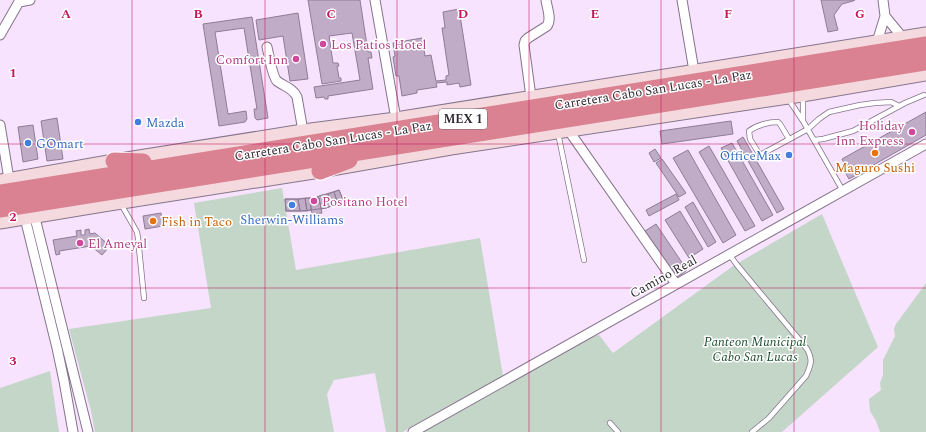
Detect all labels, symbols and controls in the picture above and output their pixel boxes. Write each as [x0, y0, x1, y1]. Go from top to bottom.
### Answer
text: A [61, 4, 71, 24]
text: B [193, 4, 203, 24]
text: C [326, 4, 336, 24]
text: D [458, 4, 468, 24]
text: E [591, 4, 600, 24]
text: F [724, 4, 732, 24]
text: G [855, 4, 865, 24]
place label: Los Patios Hotel [331, 35, 426, 55]
marker: Los Patios Hotel [318, 39, 328, 49]
place label: Comfort Inn [216, 50, 288, 70]
marker: Comfort Inn [291, 54, 301, 64]
text: 1 [9, 63, 17, 83]
street label: Carretera Cabo San Lucas - La Paz [553, 65, 753, 115]
road number: MEX 1 [439, 109, 487, 129]
place label: Mazda [146, 113, 185, 133]
street label: Carretera Cabo San Lucas - La Paz [233, 116, 433, 166]
place label: Holiday Inn Express [836, 116, 905, 151]
marker: Mazda [133, 117, 143, 127]
marker: Holiday Inn Express [907, 127, 917, 137]
place label: GOmart [36, 134, 84, 154]
marker: GOmart [23, 138, 33, 148]
place label: OfficeMax [720, 146, 782, 166]
marker: Maguro Sushi [870, 148, 880, 158]
marker: OfficeMax [784, 150, 794, 160]
place label: Maguro Sushi [835, 158, 915, 178]
place label: Positano Hotel [322, 192, 408, 212]
marker: Positano Hotel [309, 196, 319, 206]
marker: Sherwin-Williams [287, 200, 297, 210]
text: 2 [9, 207, 17, 227]
place label: Sherwin-Williams [240, 210, 344, 230]
place label: Fish in Taco [161, 212, 232, 232]
marker: Fish in Taco [148, 216, 158, 226]
place label: El Ameyal [88, 234, 147, 254]
marker: El Ameyal [75, 238, 85, 248]
street label: Camino Real [626, 250, 701, 304]
park label: Panteon Municipal Cabo San Lucas [704, 332, 807, 367]
text: 3 [9, 351, 17, 371]

